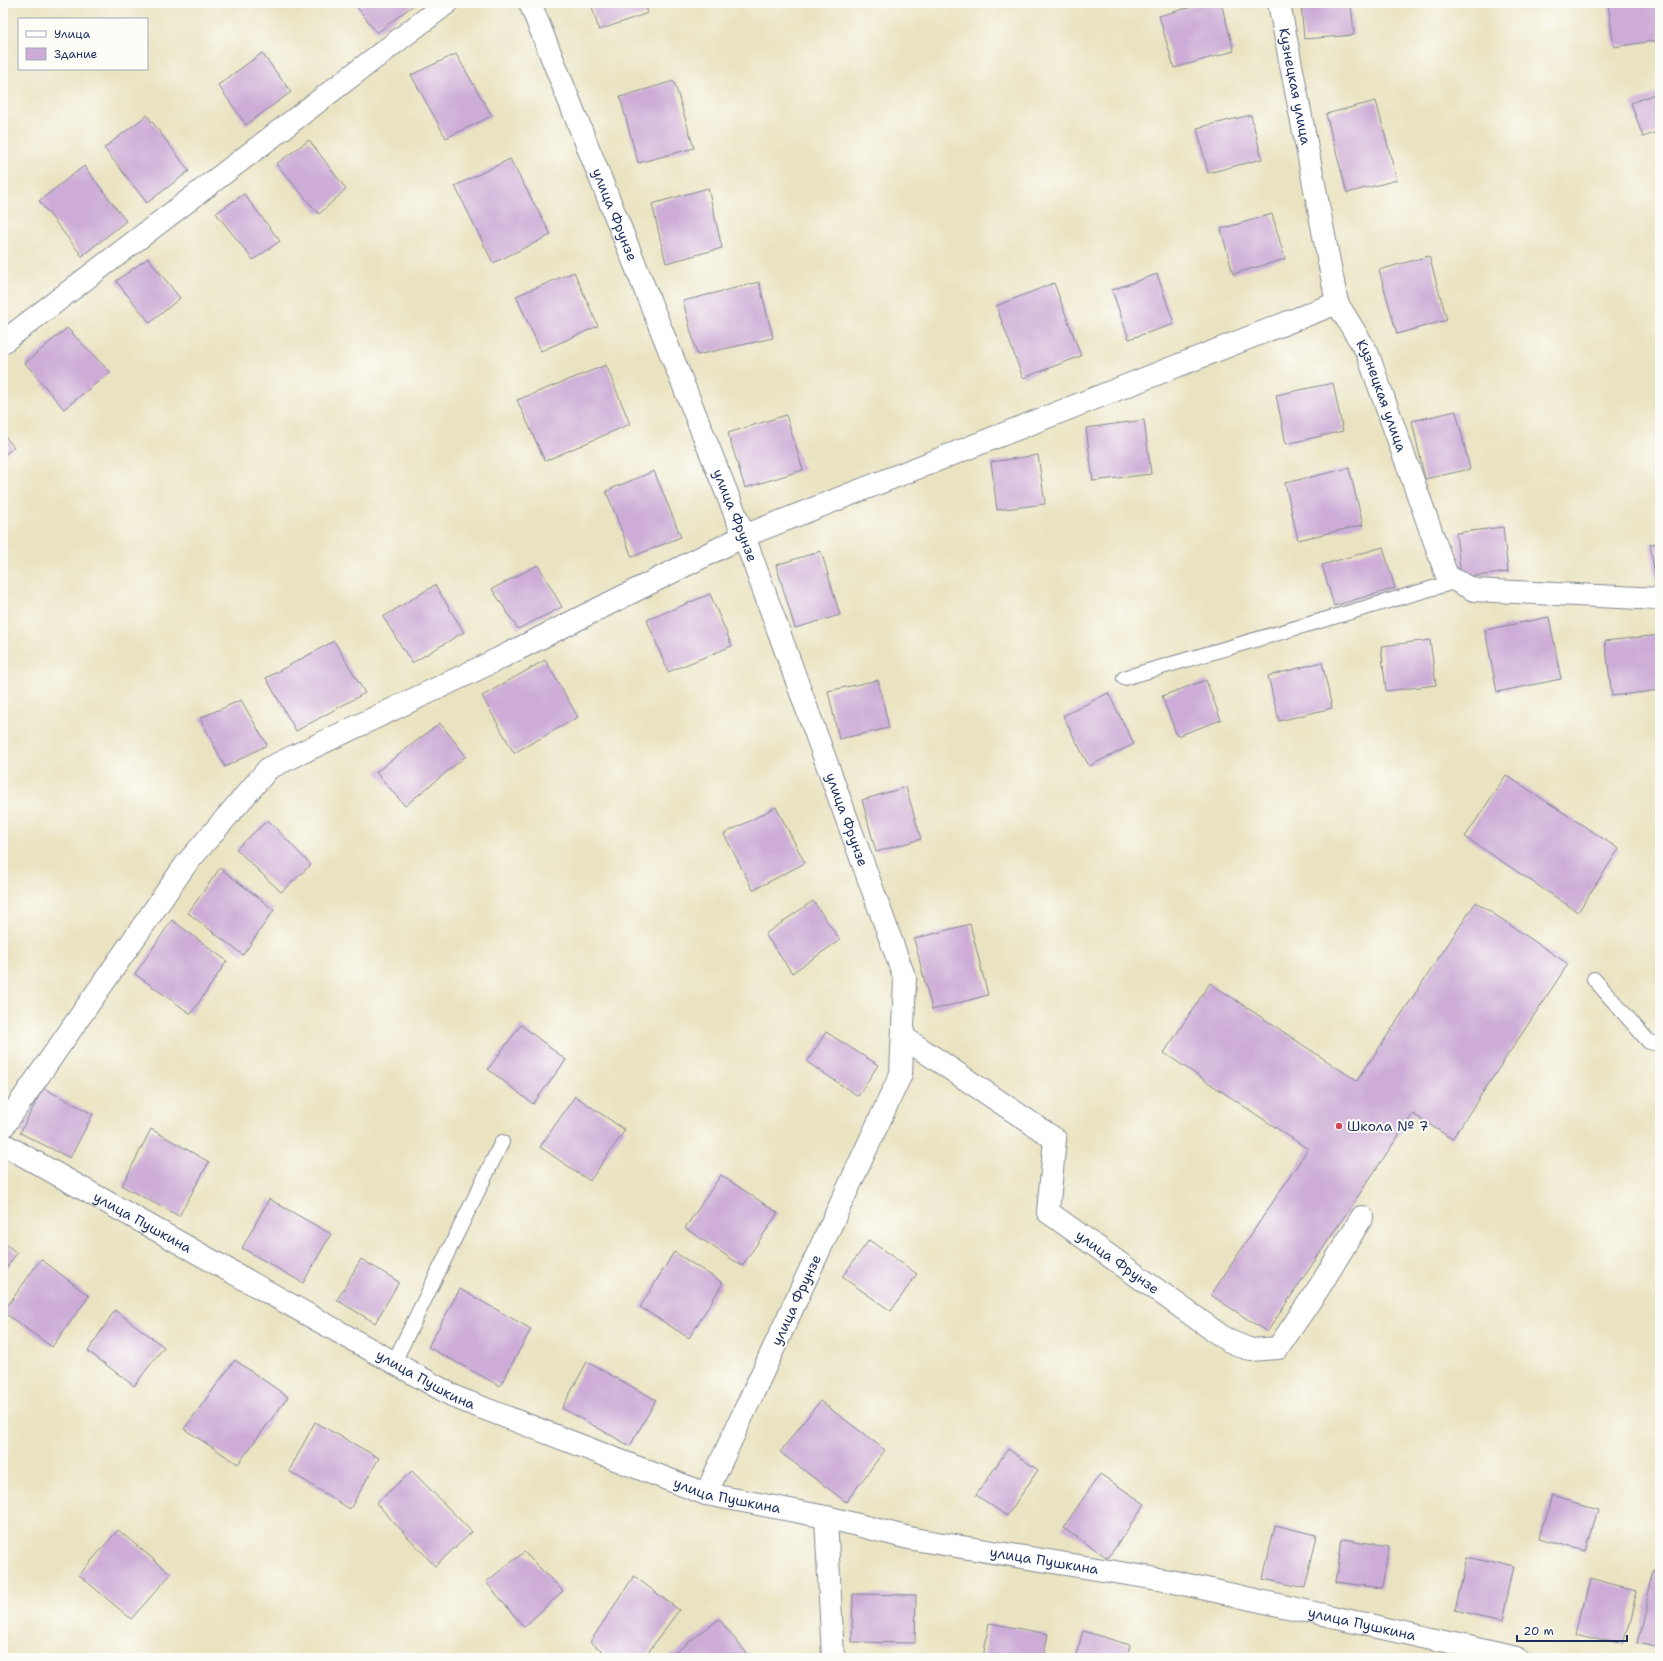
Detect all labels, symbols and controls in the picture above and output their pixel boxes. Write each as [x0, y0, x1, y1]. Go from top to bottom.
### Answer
legend [18, 18, 148, 70]
text: Улица [54, 26, 91, 42]
street label: Кузнецкая улица [1275, 26, 1315, 147]
text: Здание [54, 46, 98, 62]
street label: улица Фрунзе [588, 166, 642, 264]
street label: Кузнецкая улица [1352, 336, 1411, 455]
street label: улица Фрунзе [709, 466, 762, 564]
street label: улица Фрунзе [822, 770, 872, 869]
place label: Школа № 7 [1347, 1117, 1429, 1135]
marker: Школа № 7 [1334, 1121, 1344, 1131]
street label: улица Пушкина [90, 1187, 195, 1257]
street label: улица Фрунзе [1072, 1226, 1163, 1298]
street label: улица Фрунзе [767, 1252, 825, 1348]
street label: улица Пушкина [373, 1346, 478, 1413]
street label: улица Пушкина [671, 1473, 783, 1517]
street label: улица Пушкина [989, 1543, 1100, 1578]
street label: улица Пушкина [1306, 1603, 1418, 1644]
scale bar [1517, 1617, 1627, 1643]
text: 20 m [1523, 1623, 1554, 1639]

